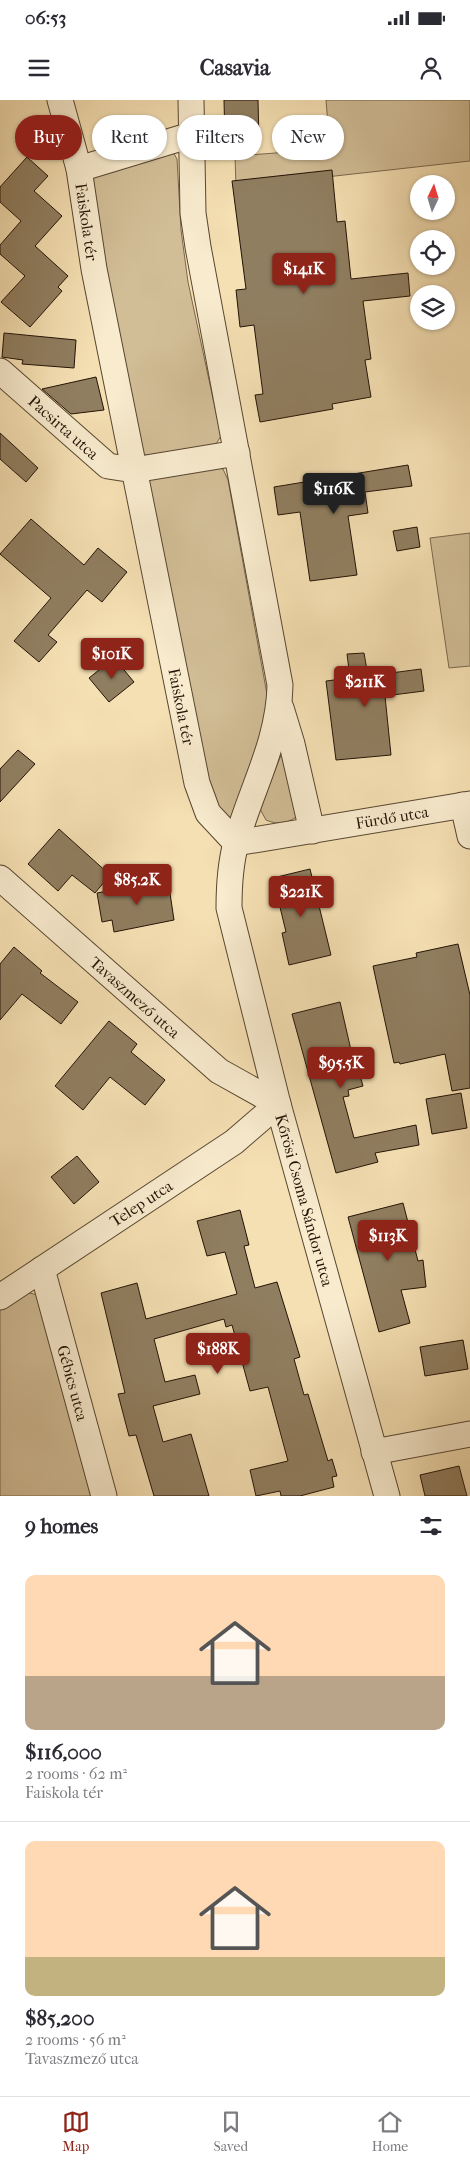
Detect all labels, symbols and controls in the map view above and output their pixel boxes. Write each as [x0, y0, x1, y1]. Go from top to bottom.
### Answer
text: 06:53 [25, 7, 66, 29]
icon: menu [25, 54, 53, 82]
icon: person [417, 54, 445, 82]
text: Casavia [200, 55, 270, 81]
chip: Buy [15, 115, 82, 160]
chip: Rent [92, 115, 167, 160]
chip: Filters [177, 115, 262, 160]
chip: New [272, 115, 344, 160]
north arrow [410, 175, 455, 220]
map controls [410, 175, 455, 330]
street label: Faiskola tér [71, 182, 102, 262]
button: locate [410, 230, 455, 275]
pin: $141K [269, 252, 339, 295]
text: $141K [283, 259, 325, 278]
button: layers [410, 285, 455, 330]
street label: Pacsirta utca [24, 392, 103, 464]
pin: $116K [299, 472, 369, 515]
text: $116K [314, 479, 354, 498]
pin: $101K [77, 638, 147, 680]
text: $101K [92, 644, 132, 663]
street label: Faiskola tér [164, 666, 198, 747]
pin: $211K [330, 666, 400, 708]
text: $211K [345, 672, 385, 691]
street label: Fürdő utca [354, 802, 430, 833]
pin: $85.2K [96, 864, 178, 906]
text: $85.2K [114, 870, 160, 889]
pin: $221K [266, 876, 336, 918]
text: $221K [280, 882, 322, 901]
street label: Tavaszmező utca [86, 953, 184, 1043]
pin: $95.5K [300, 1046, 382, 1089]
text: $95.5K [318, 1053, 364, 1072]
street label: Kőrösi Csoma Sándor utca [271, 1112, 337, 1289]
street label: Telep utca [106, 1176, 177, 1231]
pin: $113K [353, 1220, 423, 1262]
text: $113K [369, 1226, 407, 1245]
pin: $188K [183, 1332, 253, 1375]
text: $188K [197, 1339, 239, 1358]
street label: Gébics utca [53, 1343, 92, 1424]
icon: filters [417, 1512, 445, 1540]
text: 9 homes [25, 1514, 98, 1538]
icon: home [190, 1608, 280, 1698]
text: $116,000 [25, 1740, 102, 1764]
text: 2 rooms · 62 m² [25, 1764, 127, 1783]
text: Faiskola tér [25, 1783, 103, 1802]
icon: home [190, 1873, 280, 1963]
text: $85,200 [25, 2006, 95, 2030]
text: 2 rooms · 56 m² [25, 2030, 126, 2049]
text: Tavaszmező utca [25, 2049, 139, 2068]
tab: Map [62, 2108, 90, 2155]
tab: Saved [213, 2108, 248, 2155]
tab: Home [372, 2108, 408, 2155]

